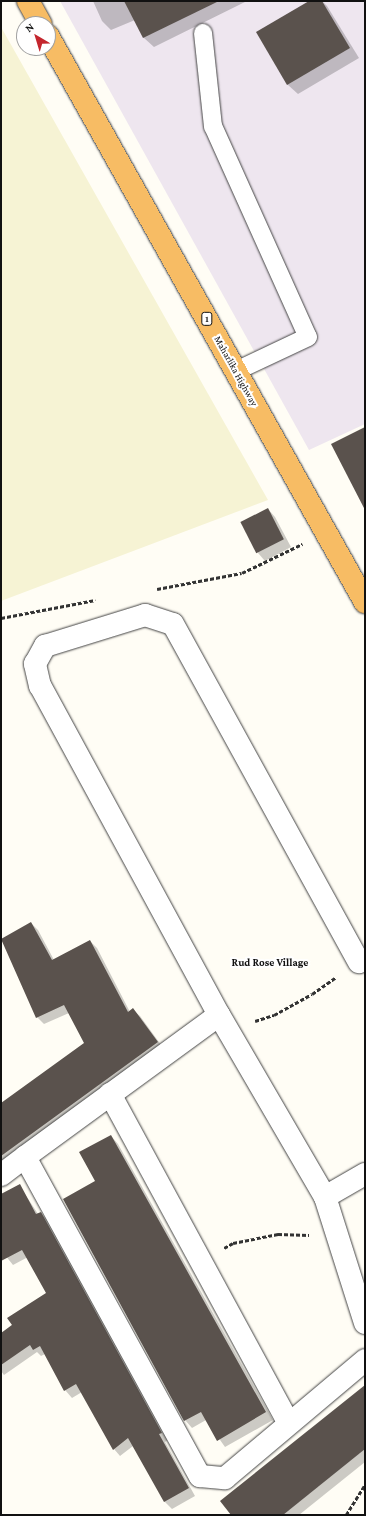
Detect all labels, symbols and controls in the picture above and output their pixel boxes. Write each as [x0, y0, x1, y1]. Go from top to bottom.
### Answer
north arrow [16, 16, 56, 56]
text: N [23, 20, 36, 34]
road number: 1 [201, 312, 213, 326]
street label: Maharlika Highway [212, 334, 260, 408]
district label: Rud Rose Village [232, 955, 308, 969]

